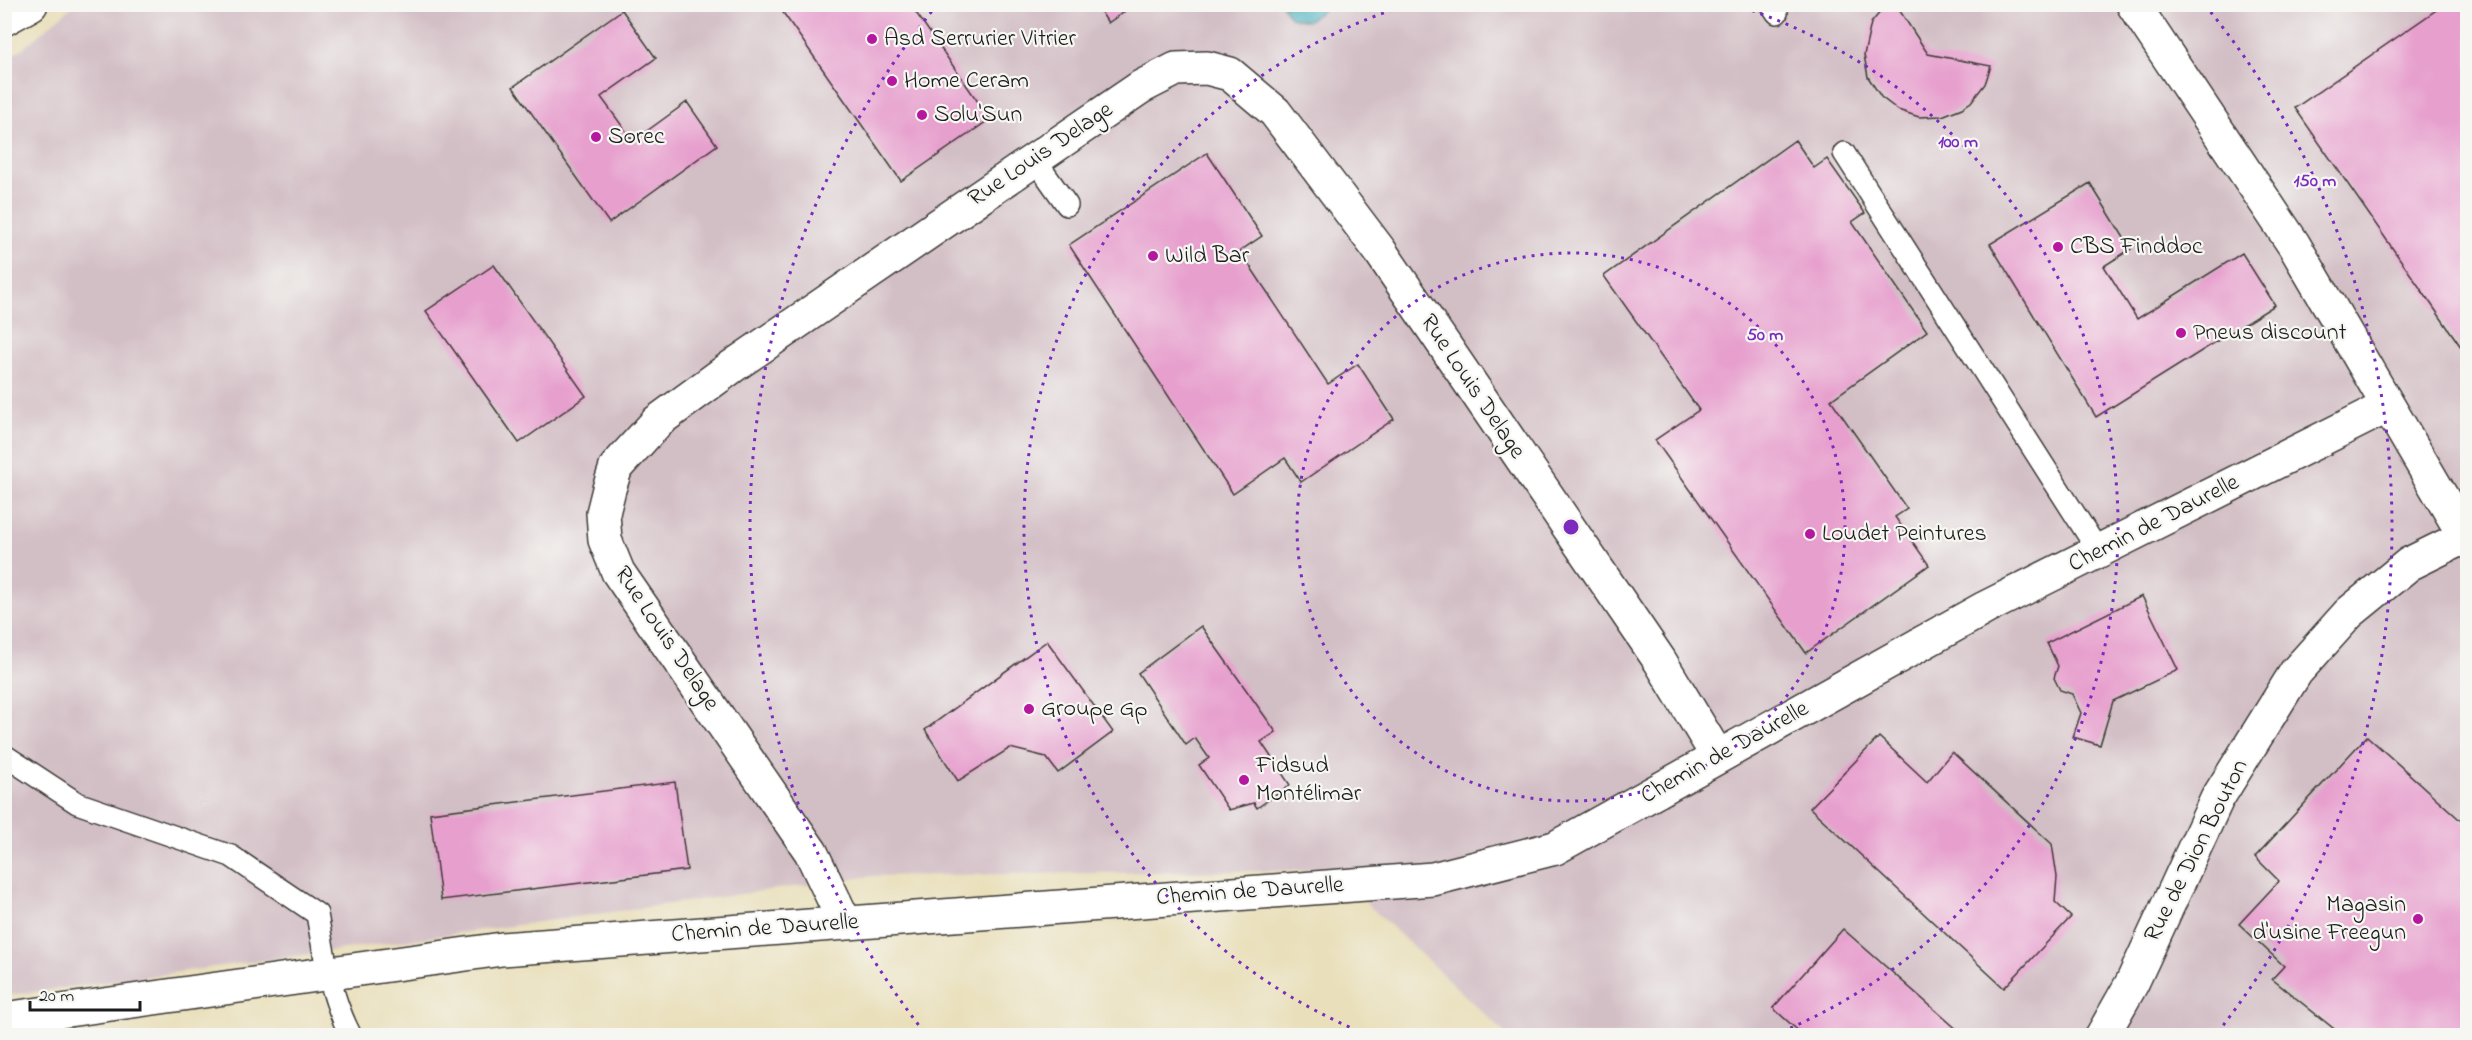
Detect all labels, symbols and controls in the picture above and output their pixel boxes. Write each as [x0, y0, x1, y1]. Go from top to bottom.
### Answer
place label: Asd Serrurier Vitrier [884, 22, 1077, 57]
marker: Asd Serrurier Vitrier [865, 32, 879, 46]
place label: Home Ceram [904, 64, 1029, 99]
marker: Home Ceram [885, 74, 899, 88]
street label: Rue Louis Delage [962, 93, 1121, 217]
place label: Solu'Sun [934, 98, 1022, 133]
marker: Solu'Sun [915, 108, 929, 122]
place label: Sorec [608, 120, 665, 155]
marker: Sorec [589, 130, 603, 144]
text: 100 m [1938, 130, 1978, 156]
text: 150 m [2294, 169, 2336, 195]
place label: CBS Finddoc [2070, 230, 2203, 265]
place label: Wild Bar [1165, 239, 1250, 274]
marker: CBS Finddoc [2051, 240, 2065, 254]
marker: Wild Bar [1146, 249, 1160, 263]
street label: Rue Louis Delage [1410, 308, 1534, 467]
place label: Pneus discount [2193, 316, 2347, 351]
text: 50 m [1747, 323, 1783, 349]
marker: Pneus discount [2174, 326, 2188, 340]
street label: Chemin de Daurelle [2062, 466, 2246, 582]
centre of rings [1561, 517, 1581, 537]
place label: Loudet Peintures [1822, 517, 1987, 552]
marker: Loudet Peintures [1803, 527, 1817, 541]
street label: Rue Louis Delage [604, 560, 728, 719]
place label: Groupe Gp [1041, 692, 1148, 727]
street label: Chemin de Daurelle [1634, 692, 1816, 814]
marker: Groupe Gp [1022, 702, 1036, 716]
place label: Fidsud Montélimar [1255, 749, 1362, 812]
street label: Rue de Dion Bouton [2136, 754, 2258, 948]
marker: Fidsud Montélimar [1237, 773, 1251, 787]
street label: Chemin de Daurelle [1155, 868, 1345, 916]
place label: Magasin d'usine Freegun [2252, 888, 2406, 951]
street label: Chemin de Daurelle [670, 905, 860, 953]
marker: Magasin d'usine Freegun [2411, 912, 2425, 926]
scale bar [30, 974, 140, 1012]
text: 20 m [39, 984, 74, 1010]

